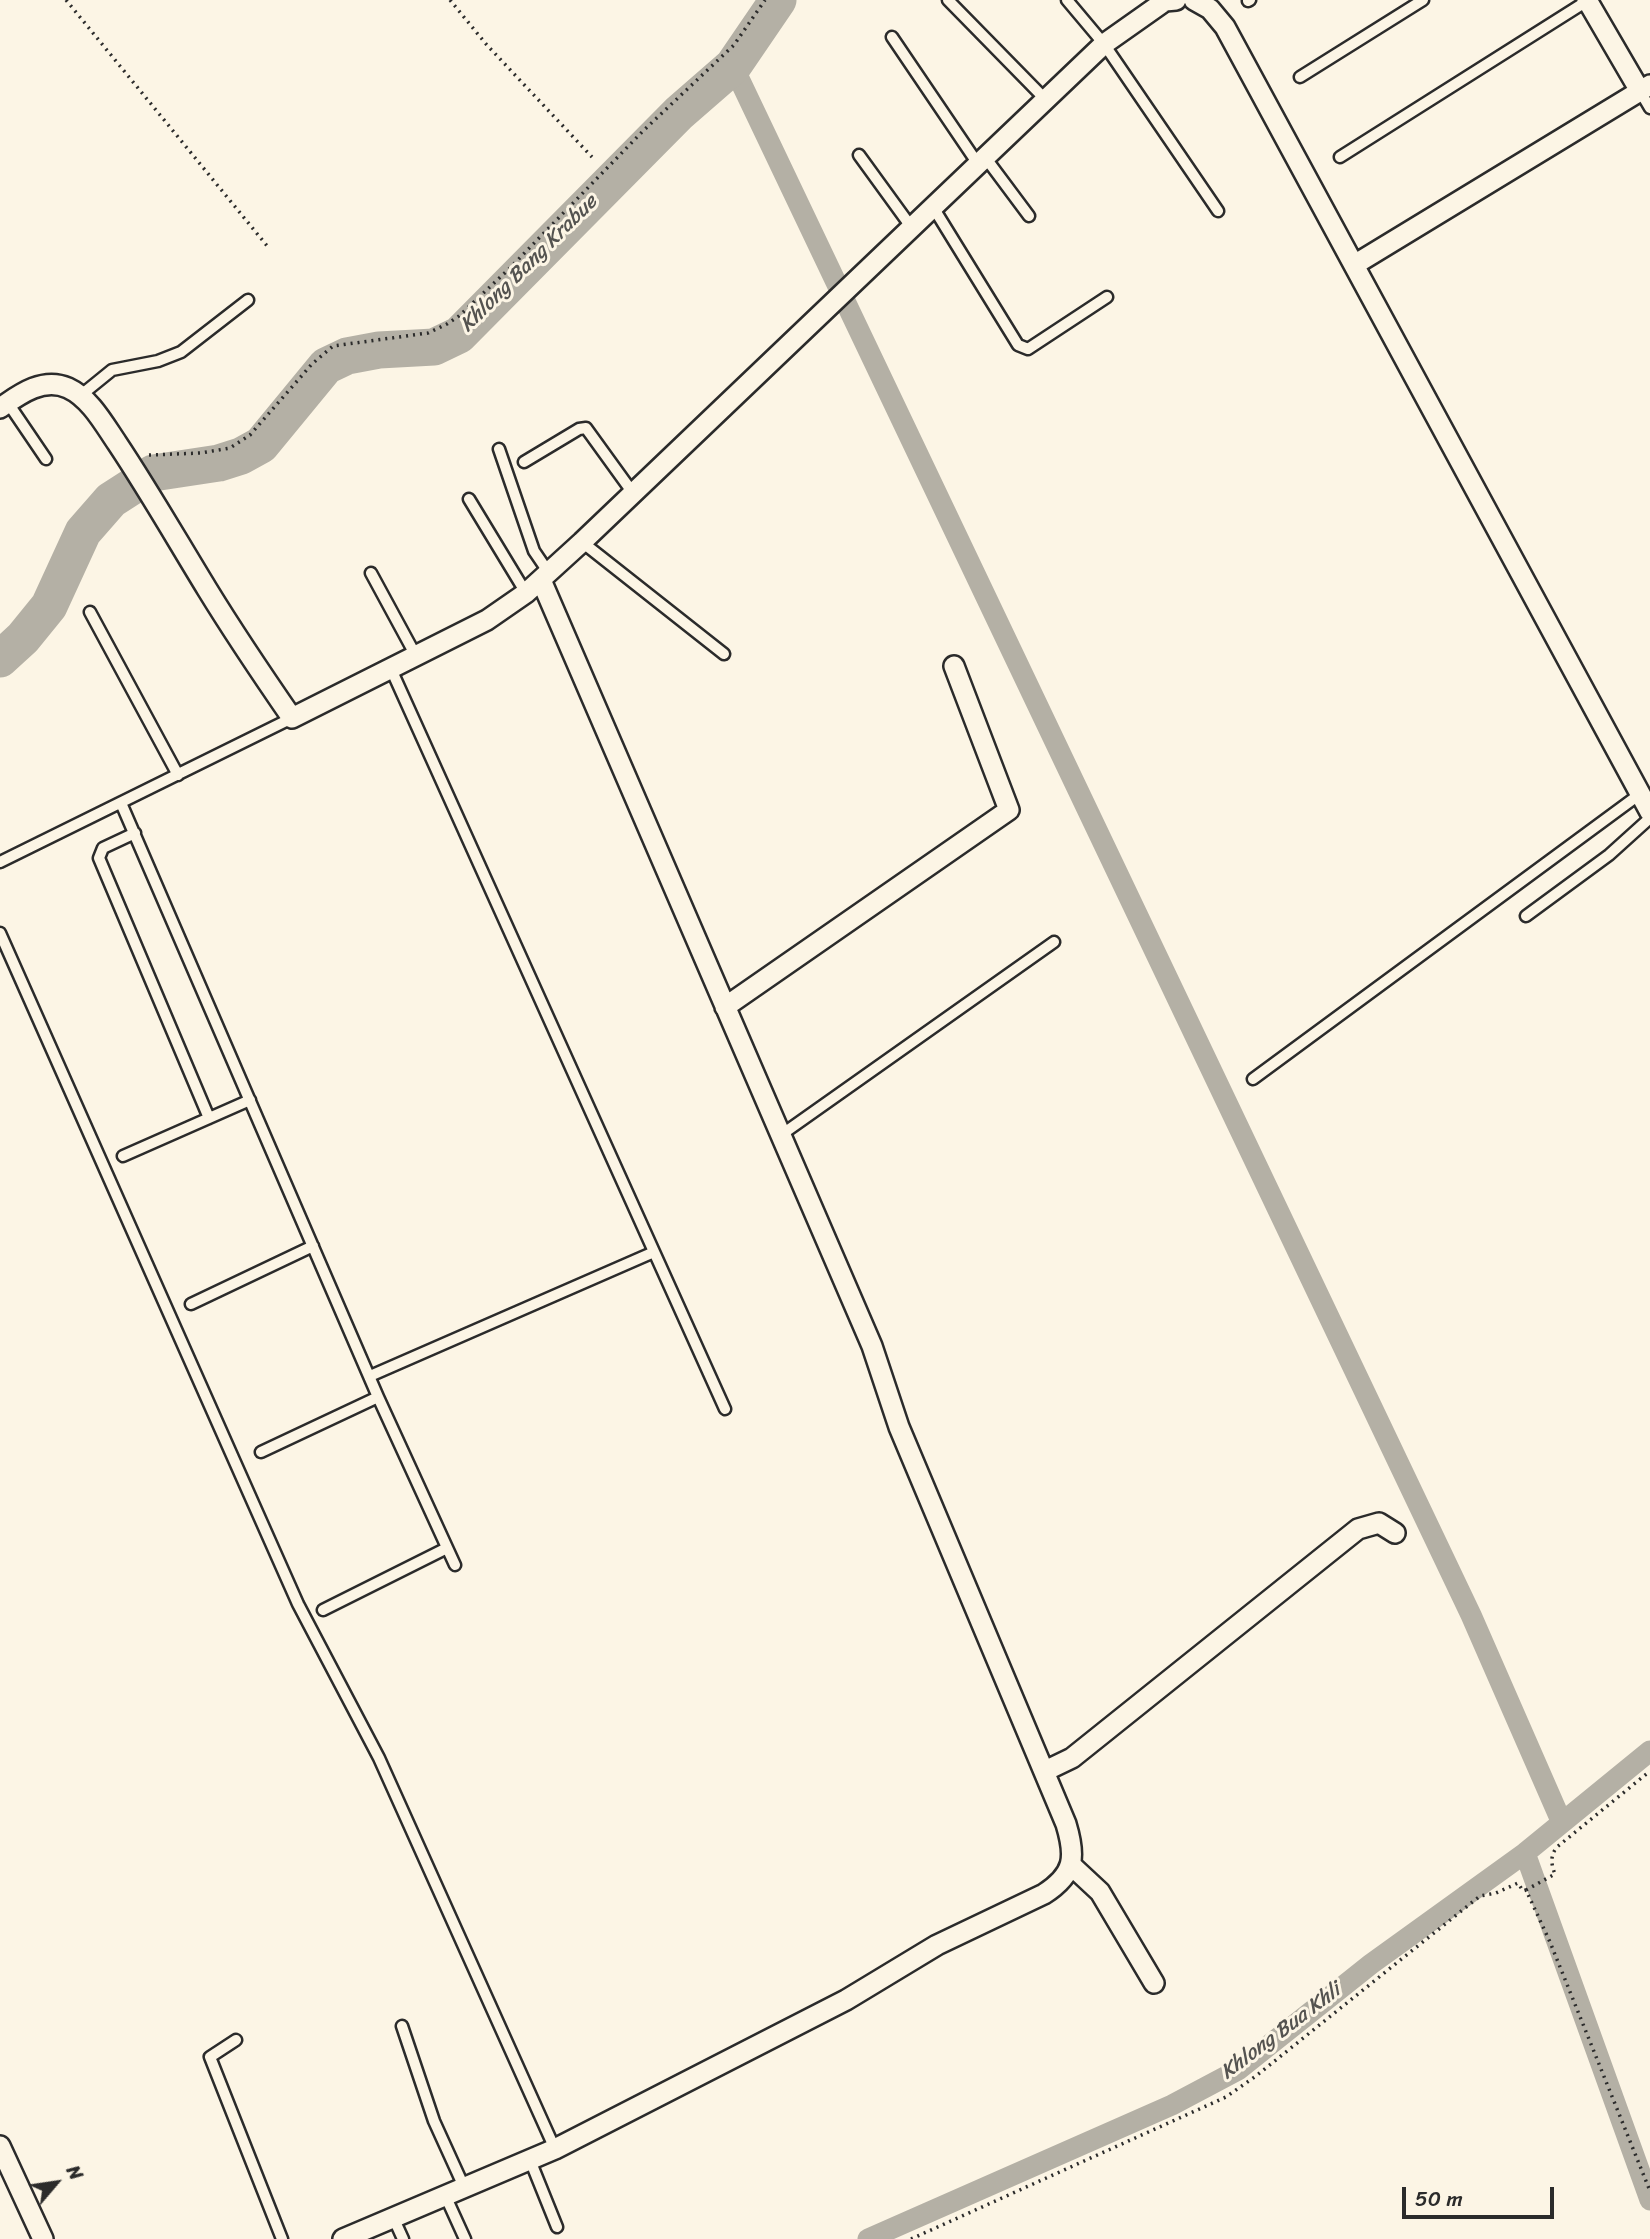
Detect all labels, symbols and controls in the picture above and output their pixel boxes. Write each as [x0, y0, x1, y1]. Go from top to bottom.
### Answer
water label: Khlong Bang Krabue [455, 190, 603, 338]
water label: Khlong Bua Khli [1216, 1979, 1346, 2085]
north arrow [21, 2148, 91, 2218]
text: N [57, 2159, 92, 2186]
scale bar [1405, 2172, 1557, 2216]
text: 50 m [1415, 2180, 1463, 2218]

